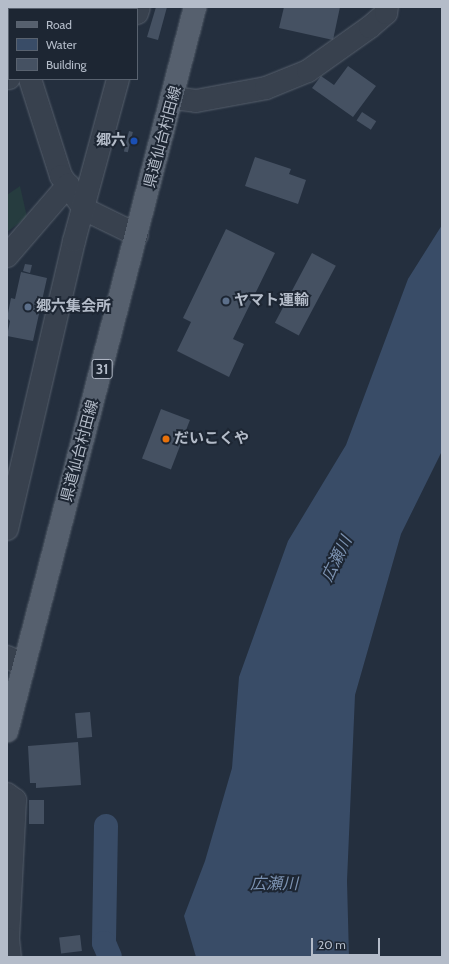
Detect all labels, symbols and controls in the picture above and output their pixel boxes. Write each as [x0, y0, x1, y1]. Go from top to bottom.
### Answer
legend [8, 8, 138, 80]
text: Road [46, 17, 72, 32]
text: Water [46, 37, 76, 52]
text: Building [46, 57, 87, 72]
street label: 県道仙台村田線 [141, 84, 185, 190]
place label: 郷六 [96, 132, 126, 150]
marker: 郷六 [129, 136, 139, 146]
place label: ヤマト運輸 [234, 292, 309, 310]
marker: ヤマト運輸 [221, 296, 231, 306]
place label: 郷六集会所 [36, 298, 111, 316]
marker: 郷六集会所 [23, 302, 33, 312]
road number: 31 [91, 357, 113, 381]
street label: 県道仙台村田線 [58, 398, 102, 504]
place label: だいこくや [174, 430, 249, 448]
marker: だいこくや [161, 434, 171, 444]
water label: 広瀬川 [318, 533, 356, 585]
water label: 広瀬川 [250, 874, 298, 894]
scale bar [313, 930, 382, 956]
text: 20 m [318, 937, 346, 952]

